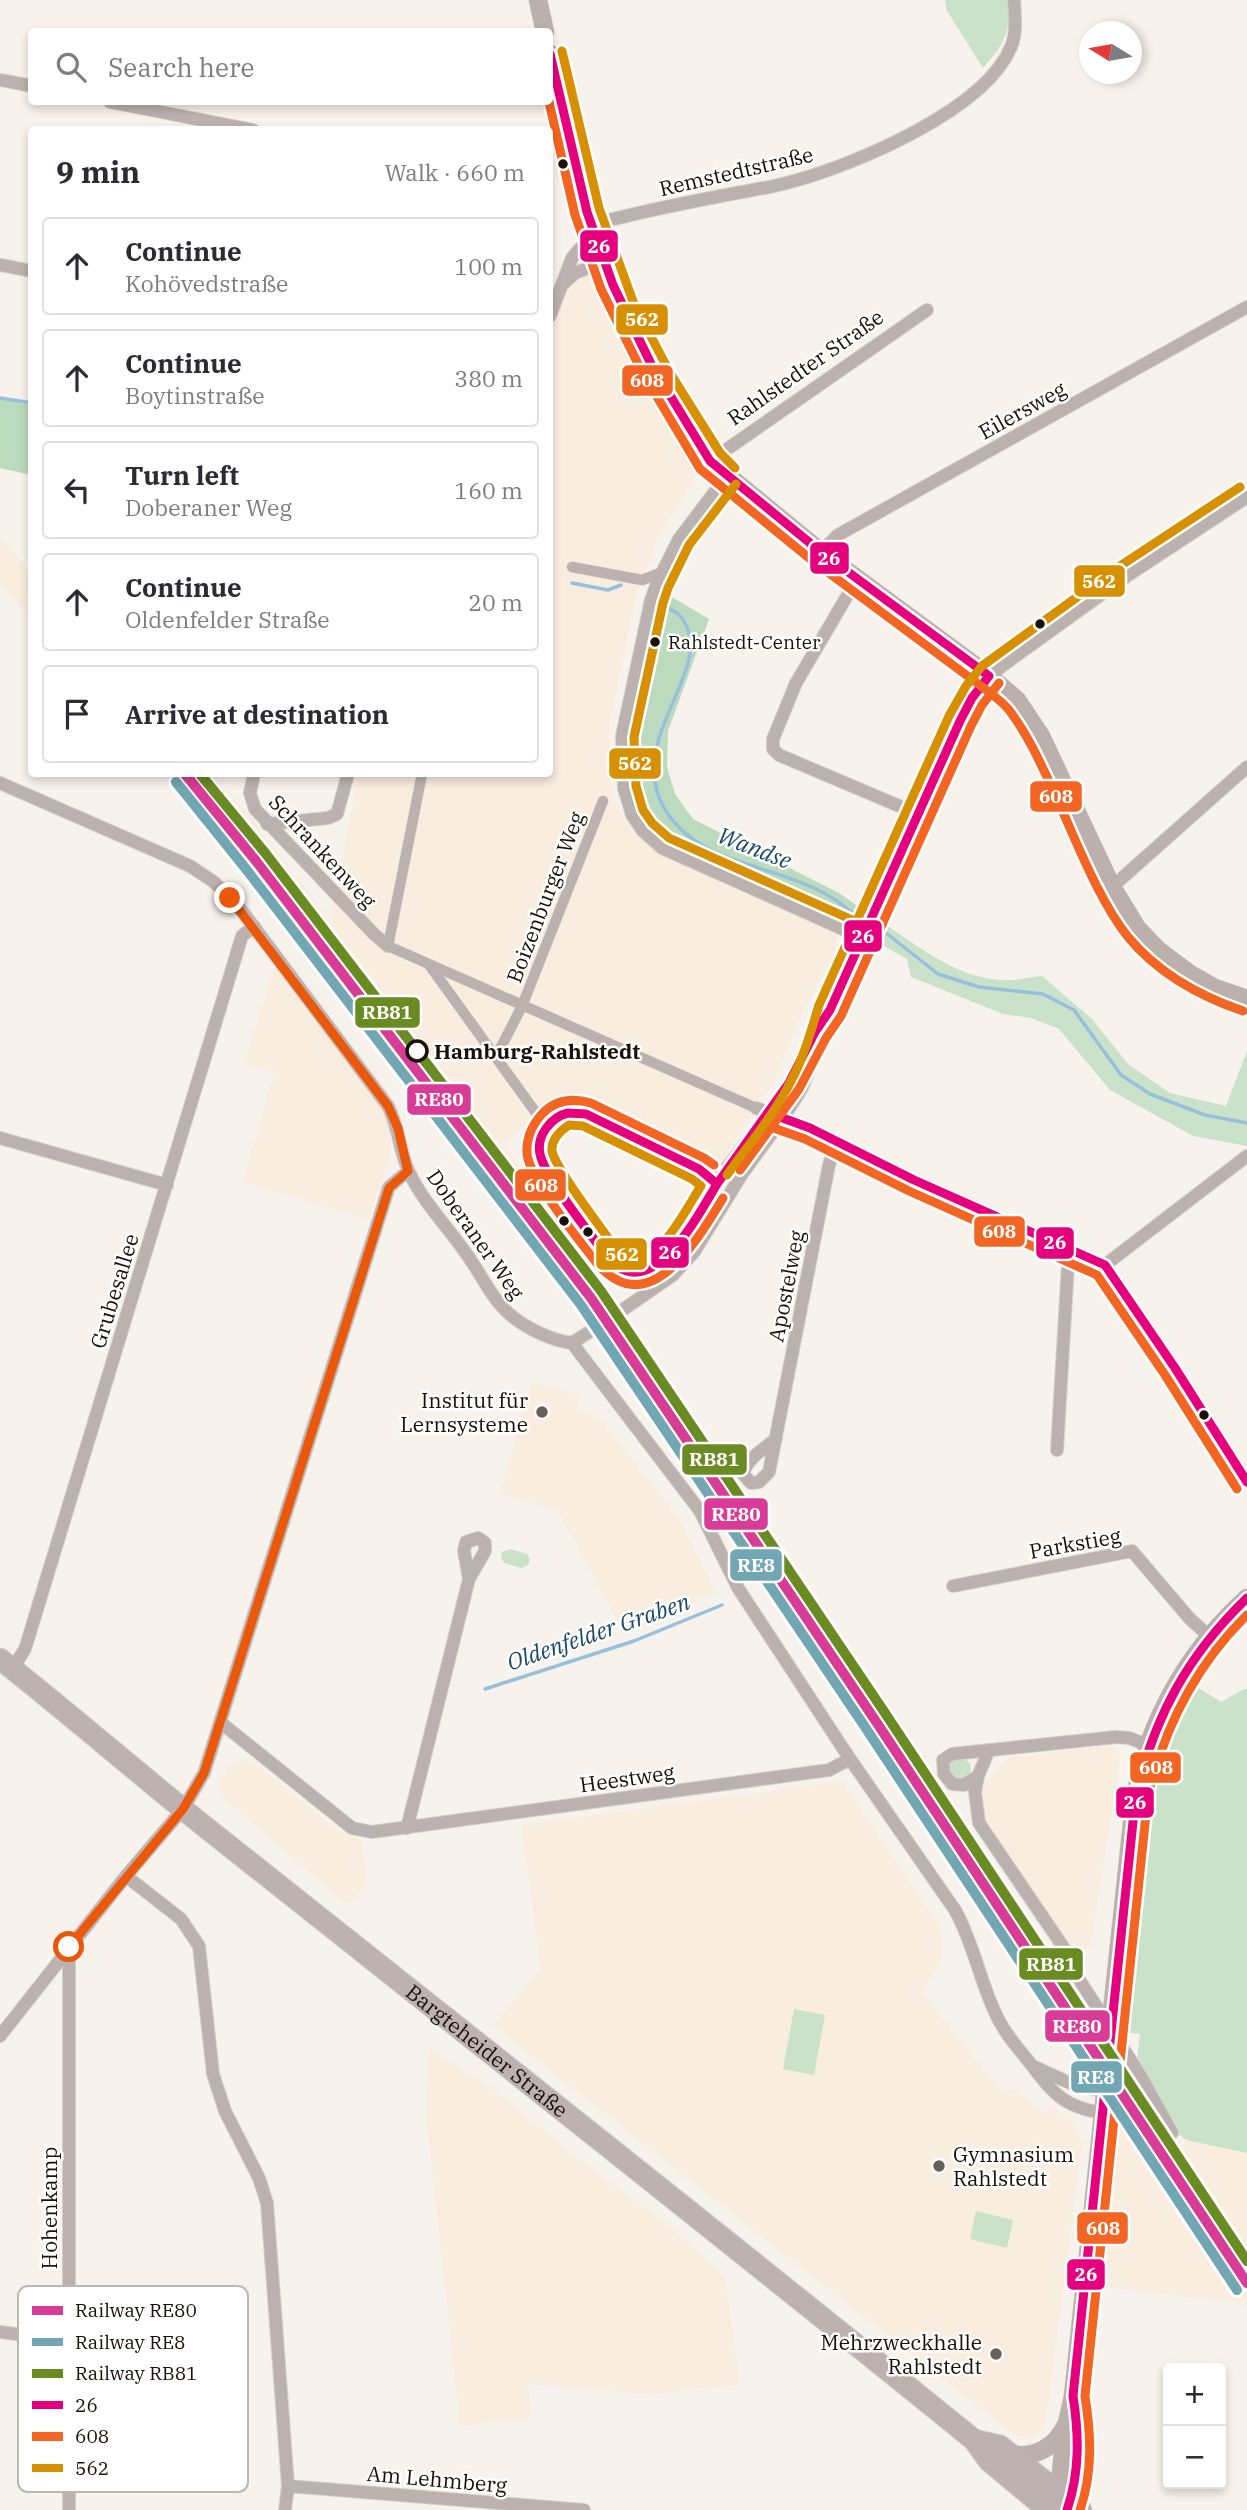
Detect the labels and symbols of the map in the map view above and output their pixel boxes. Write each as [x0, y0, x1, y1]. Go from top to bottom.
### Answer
north arrow [1079, 21, 1142, 84]
street label: Remstedtstraße [656, 140, 816, 202]
unlabelled marker [556, 157, 570, 171]
line badge: 26 [579, 229, 619, 263]
text: 26 [588, 234, 610, 258]
line badge: 562 [615, 303, 669, 336]
street label: Rahlstedter Straße [721, 303, 889, 431]
text: 562 [625, 307, 659, 331]
line badge: 608 [621, 364, 674, 397]
text: 608 [630, 368, 664, 392]
street label: Eilersweg [973, 374, 1071, 446]
line badge: 26 [809, 541, 850, 575]
text: 26 [818, 546, 840, 570]
line badge: 562 [1073, 564, 1126, 598]
text: 562 [1082, 569, 1116, 593]
unlabelled marker [1033, 617, 1047, 631]
place label: Rahlstedt-Center [668, 630, 821, 654]
marker: Rahlstedt-Center [648, 635, 662, 649]
line badge: 562 [608, 747, 662, 780]
text: 562 [618, 751, 652, 775]
line badge: 608 [1029, 780, 1083, 813]
text: 608 [1039, 784, 1073, 808]
street label: Schrankenweg [263, 788, 383, 914]
street label: Boizenburger Weg [499, 807, 591, 987]
water label: Wandse [714, 819, 796, 875]
route end [214, 882, 245, 913]
line badge: 26 [843, 919, 883, 953]
text: 26 [852, 924, 874, 948]
line badge: RB81 [354, 996, 421, 1029]
text: RB81 [362, 1000, 412, 1024]
place label: Hamburg-Rahlstedt [434, 1037, 640, 1065]
marker: Hamburg-Rahlstedt [406, 1040, 428, 1062]
line badge: RE80 [406, 1083, 472, 1116]
text: RE80 [414, 1087, 464, 1111]
street label: Doberaner Weg [421, 1164, 531, 1305]
line badge: 608 [514, 1168, 567, 1202]
text: 608 [524, 1173, 558, 1197]
unlabelled marker [557, 1214, 571, 1228]
line badge: 608 [973, 1215, 1026, 1248]
text: 608 [982, 1219, 1016, 1243]
unlabelled marker [581, 1225, 595, 1239]
line badge: 26 [1035, 1226, 1075, 1260]
street label: Apostelweg [761, 1227, 811, 1344]
street label: Grubesallee [83, 1230, 145, 1352]
text: 26 [1044, 1230, 1066, 1254]
line badge: 26 [650, 1236, 690, 1269]
line badge: 562 [595, 1237, 648, 1271]
text: 26 [659, 1240, 681, 1264]
text: 562 [605, 1242, 639, 1266]
place label: Institut für Lernsysteme [400, 1386, 529, 1438]
marker: Institut für Lernsysteme [534, 1404, 550, 1420]
unlabelled marker [1197, 1408, 1211, 1422]
line badge: RB81 [681, 1443, 748, 1476]
text: RB81 [689, 1447, 739, 1471]
line badge: RE80 [703, 1497, 769, 1531]
text: RE80 [711, 1502, 761, 1526]
street label: Parkstieg [1027, 1521, 1124, 1565]
line badge: RE8 [729, 1548, 783, 1582]
text: RE8 [737, 1553, 775, 1577]
water label: Oldenfelder Graben [502, 1586, 694, 1676]
line badge: 608 [1129, 1751, 1182, 1784]
text: 608 [1139, 1755, 1173, 1779]
street label: Heestweg [578, 1757, 677, 1799]
line badge: 26 [1115, 1786, 1155, 1819]
text: 26 [1124, 1790, 1146, 1814]
route start [53, 1931, 84, 1962]
line badge: RB81 [1018, 1947, 1084, 1981]
text: RB81 [1026, 1952, 1076, 1976]
street label: Bargteheider Straße [400, 1978, 574, 2123]
line badge: RE80 [1044, 2009, 1111, 2043]
text: RE80 [1052, 2014, 1102, 2038]
line badge: RE8 [1070, 2060, 1123, 2094]
text: RE8 [1077, 2065, 1115, 2089]
place label: Gymnasium Rahlstedt [953, 2140, 1074, 2192]
street label: Hohenkamp [35, 2147, 63, 2269]
marker: Gymnasium Rahlstedt [931, 2158, 947, 2174]
line badge: 608 [1076, 2211, 1129, 2245]
text: 608 [1086, 2216, 1120, 2240]
line badge: 26 [1066, 2258, 1106, 2291]
text: 26 [1075, 2262, 1097, 2286]
legend [18, 2286, 248, 2492]
text: Railway RE80 [75, 2298, 197, 2322]
place label: Mehrzweckhalle Rahlstedt [820, 2328, 982, 2380]
text: Railway RE8 [75, 2330, 186, 2354]
marker: Mehrzweckhalle Rahlstedt [988, 2346, 1004, 2362]
text: Railway RB81 [75, 2361, 197, 2385]
text: 26 [75, 2393, 98, 2417]
text: 608 [75, 2424, 109, 2448]
text: 562 [75, 2456, 109, 2480]
street label: Am Lehmberg [366, 2459, 509, 2499]

